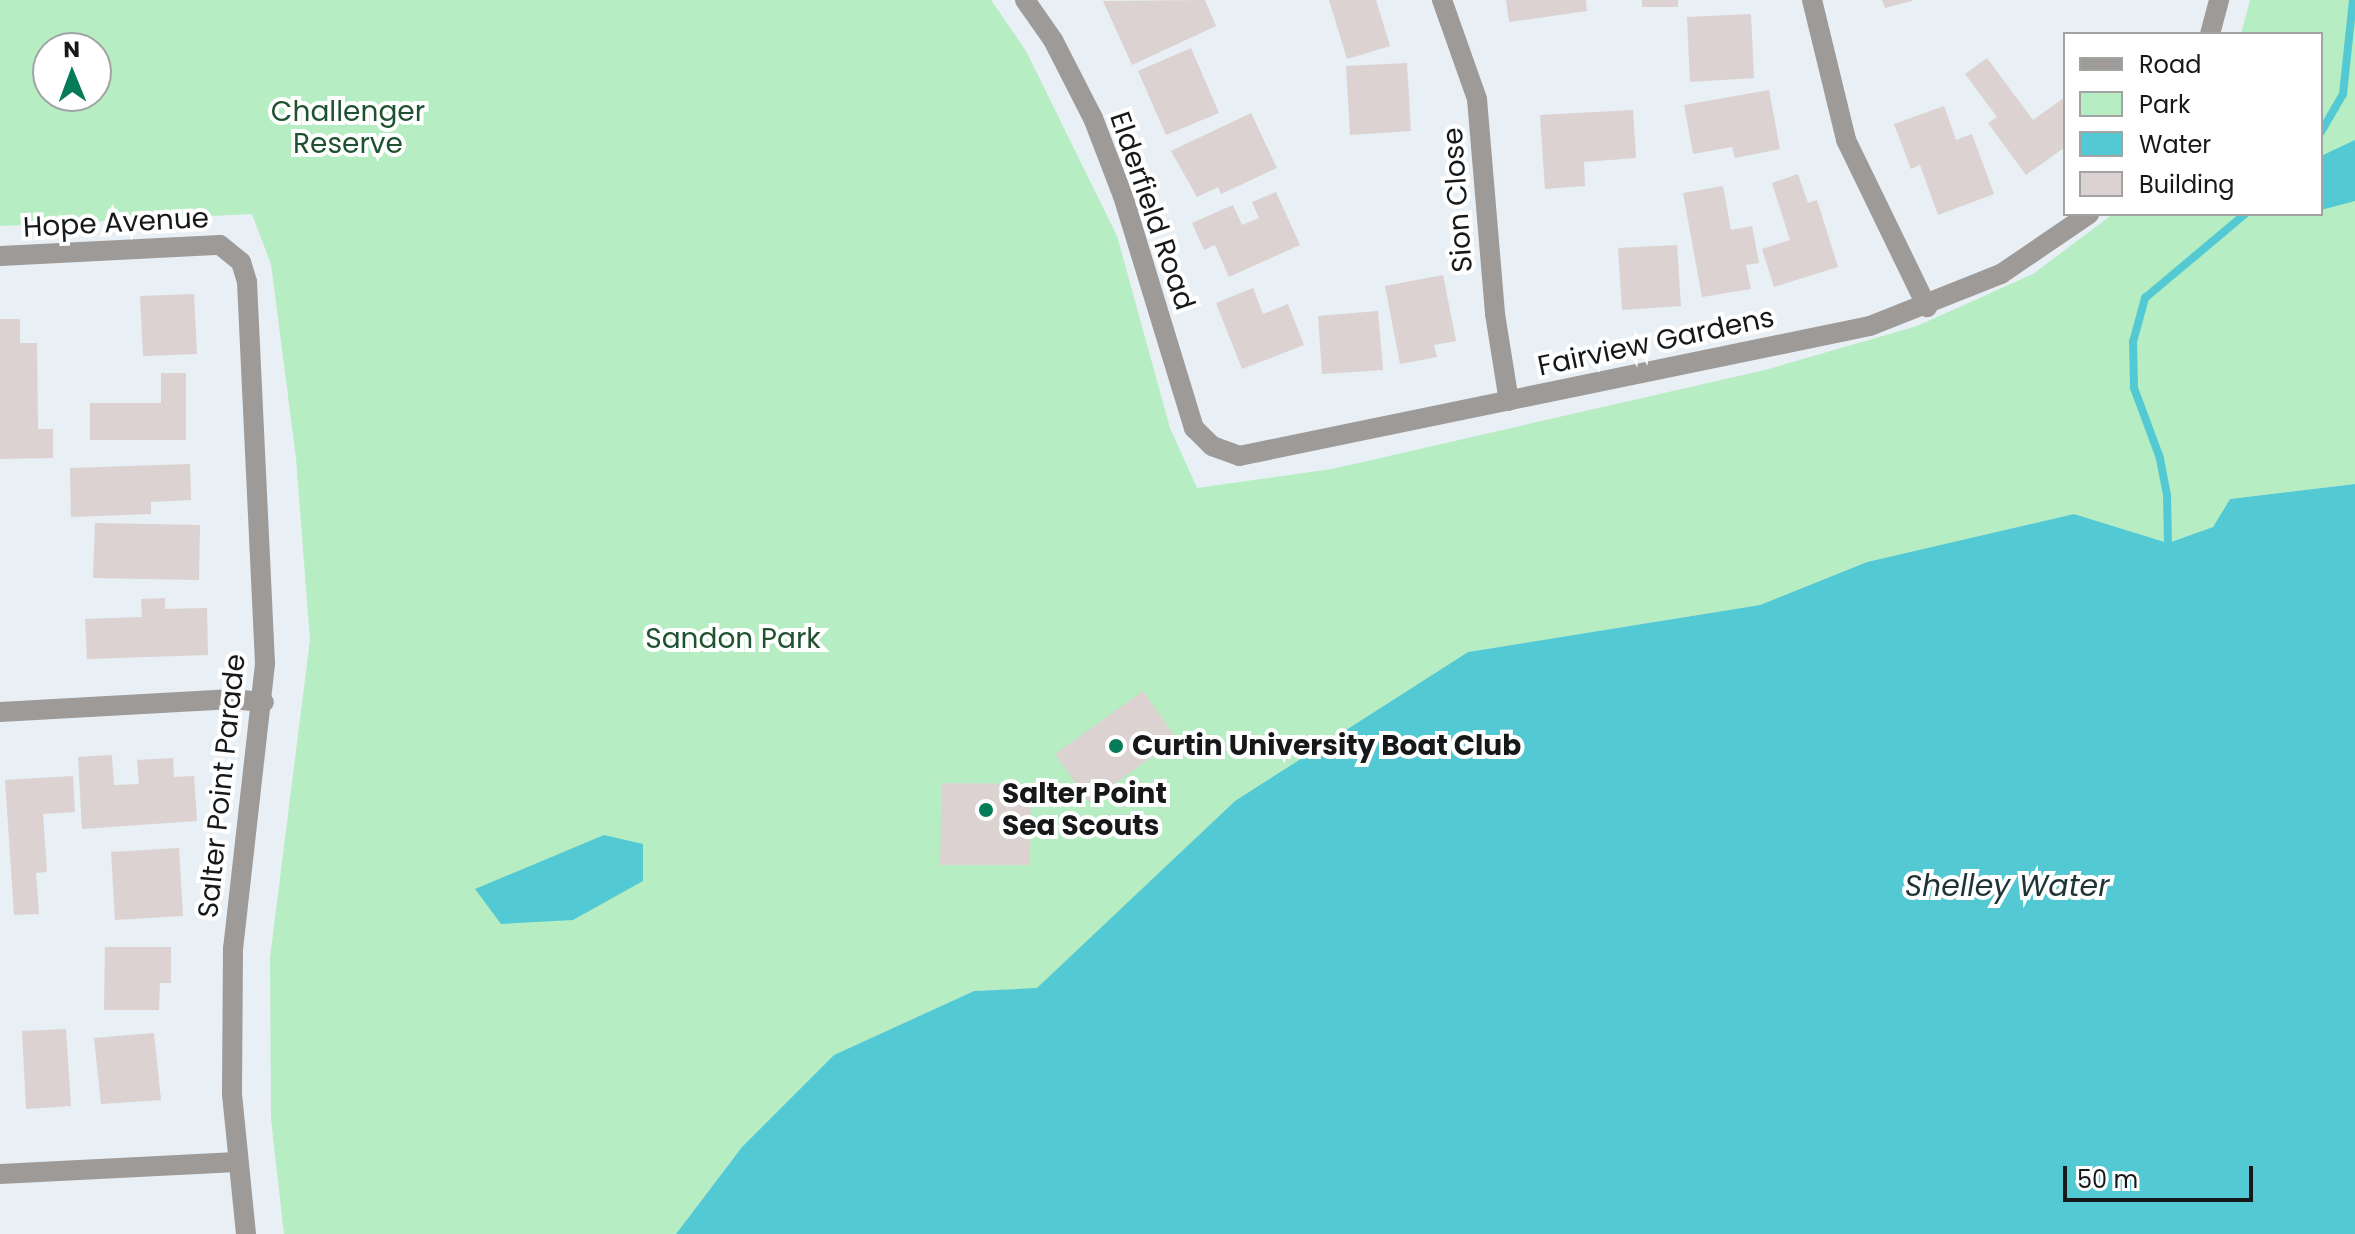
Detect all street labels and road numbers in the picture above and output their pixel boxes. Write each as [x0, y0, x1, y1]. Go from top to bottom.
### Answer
street label: Elderfield Road [1102, 107, 1202, 315]
street label: Sion Close [1436, 126, 1480, 274]
street label: Hope Avenue [22, 201, 210, 245]
street label: Fairview Gardens [1535, 301, 1777, 383]
street label: Salter Point Parade [191, 652, 253, 920]

